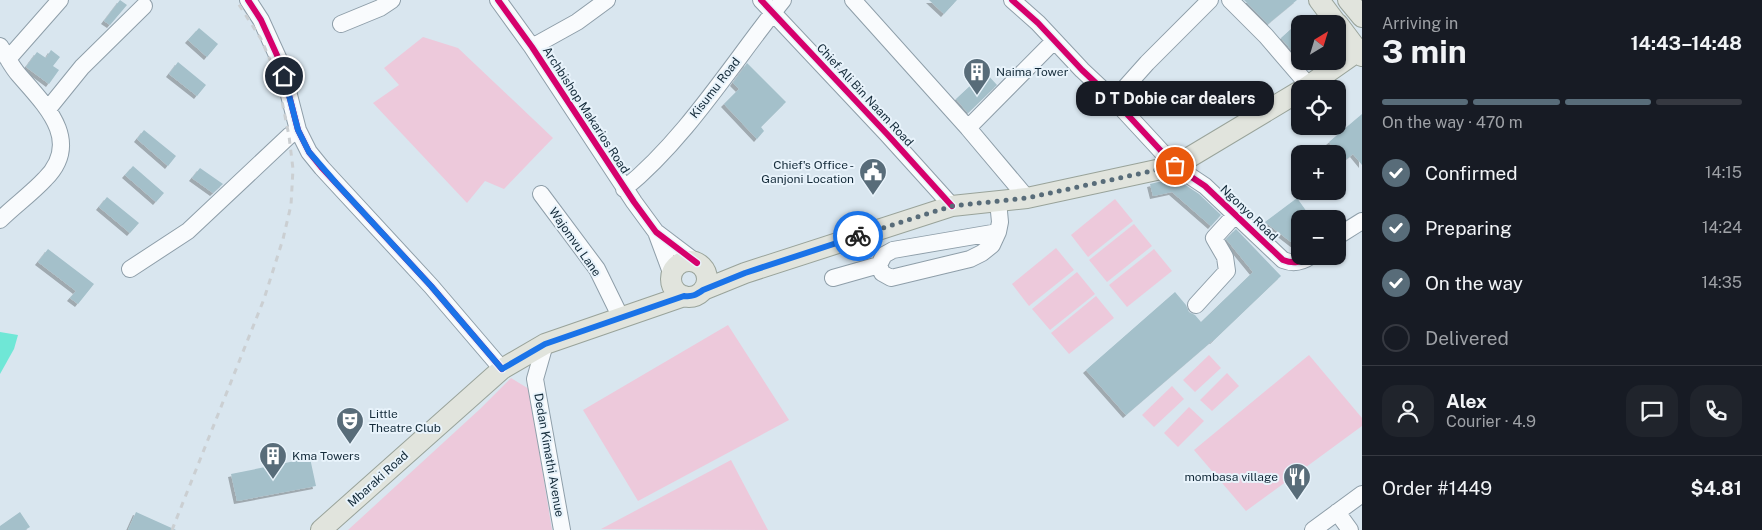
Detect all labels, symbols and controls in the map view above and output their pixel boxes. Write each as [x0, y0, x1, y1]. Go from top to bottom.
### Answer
text: Arriving in [1382, 14, 1458, 33]
north arrow [1291, 15, 1346, 70]
map controls [1291, 15, 1346, 265]
text: 14:43–14:48 [1630, 32, 1742, 54]
text: 3 min [1382, 33, 1467, 70]
street label: Chief Ali Bin Naam Road [814, 41, 916, 149]
street label: Archbishop Makarios Road [540, 44, 632, 176]
pin [263, 55, 305, 97]
street label: Kisumu Road [687, 55, 743, 121]
building icon: Naima Tower [962, 57, 992, 96]
icon: home [270, 62, 298, 90]
place label: Naima Tower [996, 65, 1069, 79]
button: locate [1291, 80, 1346, 135]
callout: D T Dobie car dealers [1076, 81, 1274, 116]
text: D T Dobie car dealers [1095, 89, 1255, 108]
text: On the way · 470 m [1382, 113, 1523, 132]
pin [1154, 145, 1196, 187]
button: + [1291, 145, 1346, 200]
icon: bag [1161, 152, 1189, 180]
public building icon: Chief's Office - Ganjoni Location [858, 157, 888, 196]
place label: Chief's Office - Ganjoni Location [761, 158, 854, 186]
icon: check [1382, 159, 1410, 187]
text: Confirmed [1425, 162, 1518, 184]
text: 14:15 [1705, 163, 1742, 182]
street label: Ngonyo Road [1217, 182, 1281, 244]
street label: Wajomvu Lane [546, 205, 604, 279]
button: − [1291, 210, 1346, 265]
courier [833, 211, 883, 261]
icon: check [1382, 214, 1410, 242]
text: Preparing [1425, 217, 1512, 239]
text: 14:24 [1702, 218, 1742, 237]
icon: bike [844, 222, 872, 250]
icon: check [1382, 269, 1410, 297]
text: On the way [1425, 272, 1523, 294]
text: 14:35 [1701, 273, 1742, 292]
text: Delivered [1425, 327, 1509, 349]
button: person [1382, 385, 1434, 437]
button: chat [1626, 385, 1678, 437]
button: phone [1690, 385, 1742, 437]
text: Alex [1446, 390, 1487, 412]
street label: Dedan Kimathi Avenue [531, 392, 567, 518]
theatre icon: Little Theatre Club [335, 406, 365, 445]
place label: Little Theatre Club [369, 407, 441, 435]
text: Courier · 4.9 [1446, 412, 1536, 431]
building icon: Kma Towers [258, 441, 288, 480]
street label: Mbaraki Road [345, 448, 411, 510]
place label: Kma Towers [292, 449, 360, 463]
restaurant icon: mombasa village [1282, 462, 1312, 501]
place label: mombasa village [1184, 470, 1278, 484]
text: Order #1449 [1382, 477, 1492, 499]
text: $4.81 [1691, 477, 1742, 499]

